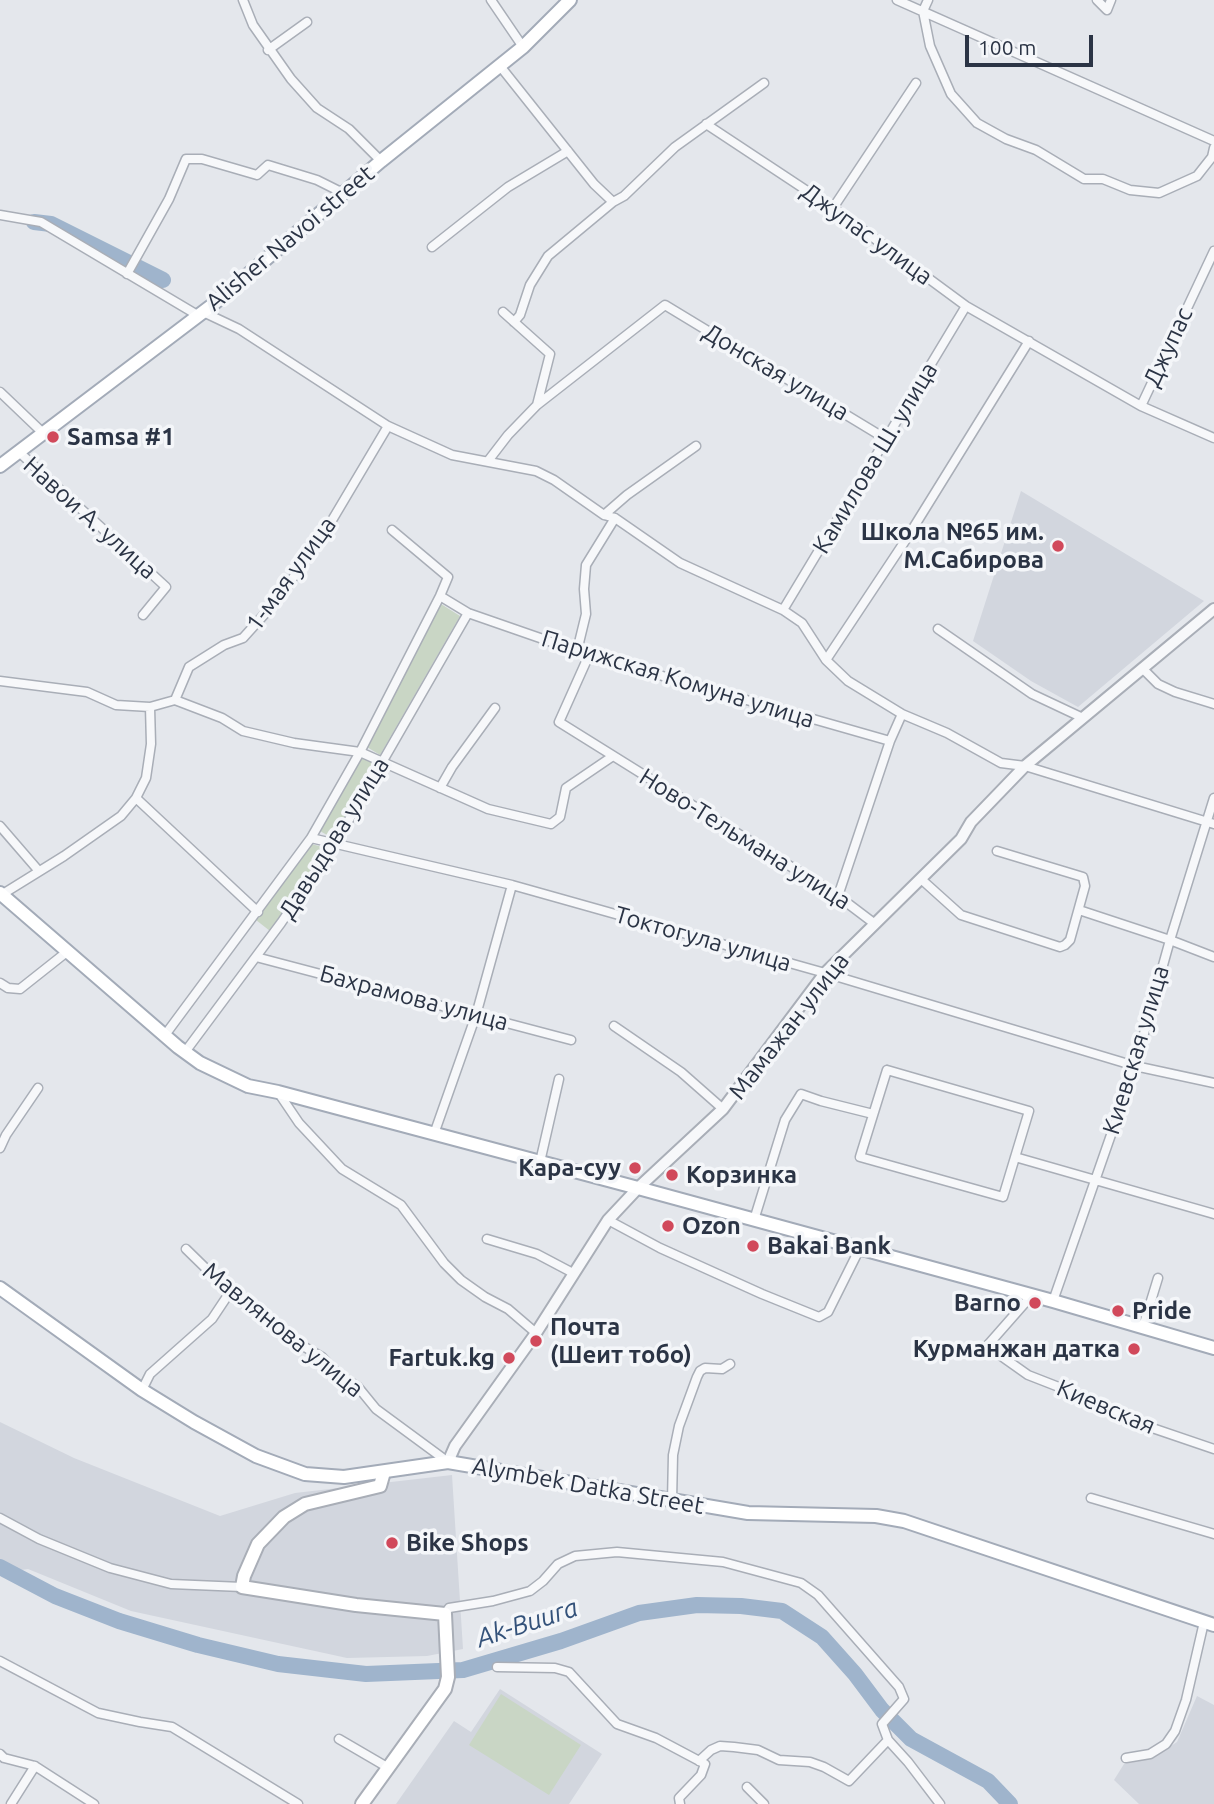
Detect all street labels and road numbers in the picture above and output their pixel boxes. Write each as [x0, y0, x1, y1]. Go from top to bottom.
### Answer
street label: Alisher Navoi street [200, 159, 380, 317]
street label: Джупас улица [796, 177, 938, 291]
street label: Джупас [1137, 303, 1199, 391]
street label: Донская улица [698, 317, 854, 427]
street label: Камилова Ш. улица [806, 357, 944, 559]
street label: Навои А. улица [17, 451, 163, 585]
street label: 1-мая улица [240, 511, 342, 637]
street label: Парижская Комуна улица [538, 624, 818, 734]
street label: Давыдова улица [273, 752, 395, 924]
street label: Ново-Тельмана улица [634, 762, 856, 916]
street label: Токтогула улица [611, 900, 795, 978]
street label: Мамажан улица [723, 947, 855, 1105]
street label: Бахрамова улица [317, 959, 511, 1037]
street label: Киевская улица [1097, 962, 1175, 1138]
street label: Мавлянова улица [197, 1256, 369, 1404]
street label: Киевская [1052, 1373, 1160, 1441]
street label: Alymbek Datka Street [470, 1451, 706, 1521]

